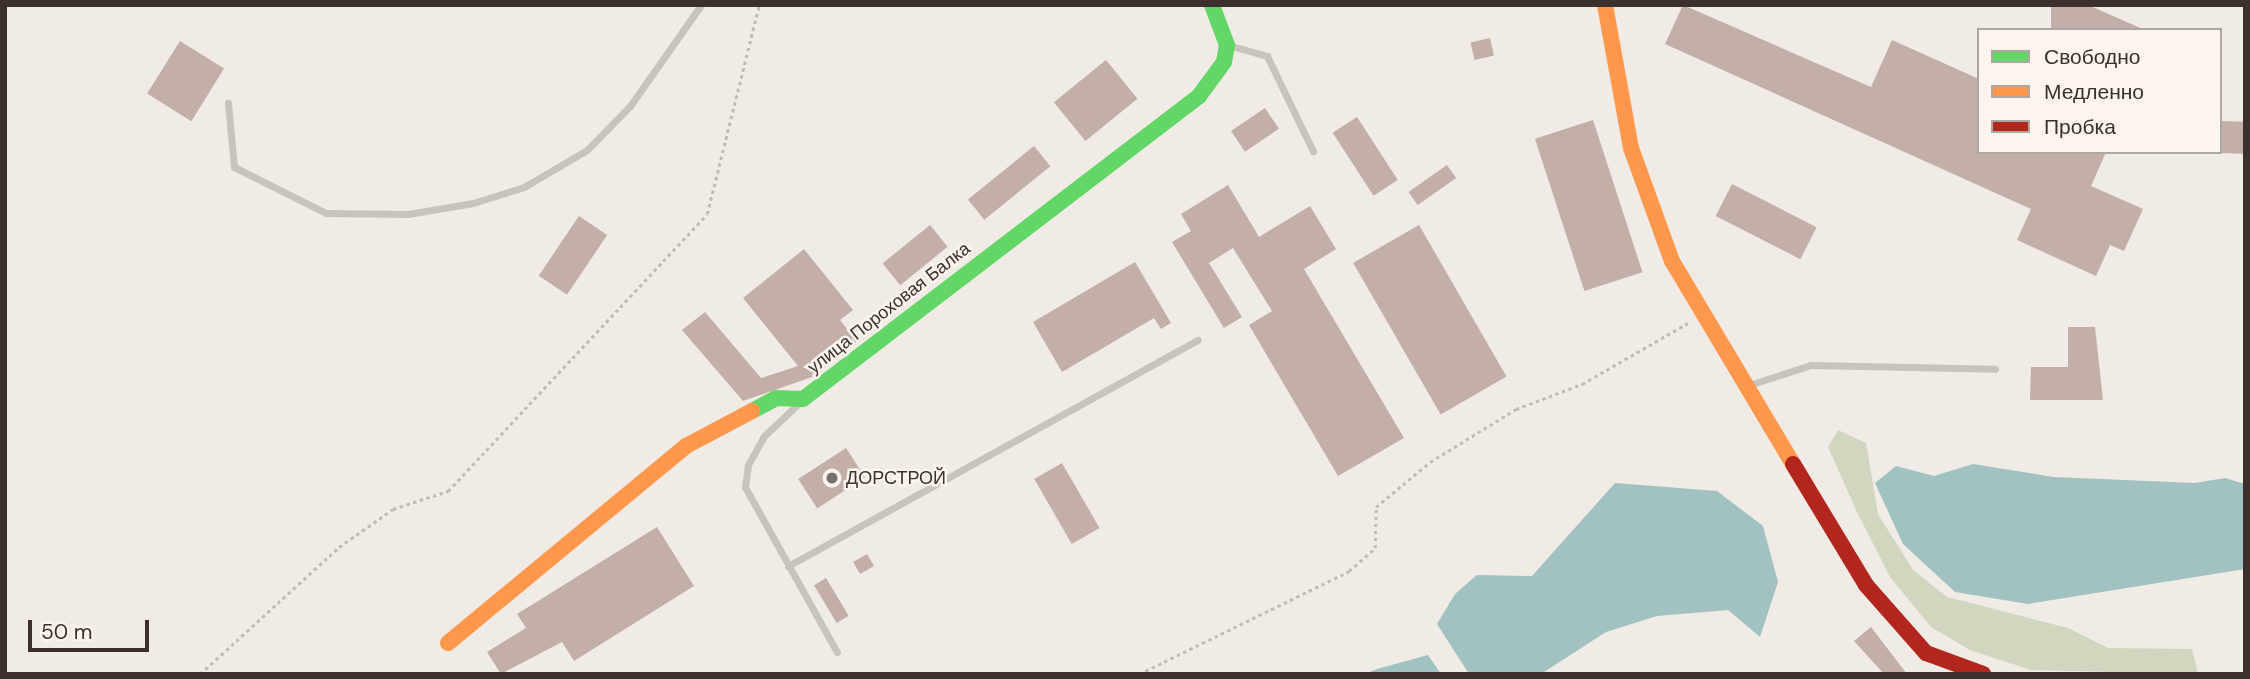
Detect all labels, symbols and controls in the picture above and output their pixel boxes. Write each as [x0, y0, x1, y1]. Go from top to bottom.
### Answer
legend [1977, 28, 2222, 154]
text: Свободно [2044, 43, 2141, 71]
text: Медленно [2044, 78, 2144, 106]
text: Пробка [2044, 113, 2116, 141]
street label: улица Пороховая Балка [803, 238, 975, 378]
place label: ДОРСТРОЙ [846, 467, 946, 489]
marker: ДОРСТРОЙ [824, 470, 840, 486]
scale bar [32, 606, 152, 650]
text: 50 m [41, 618, 92, 646]

